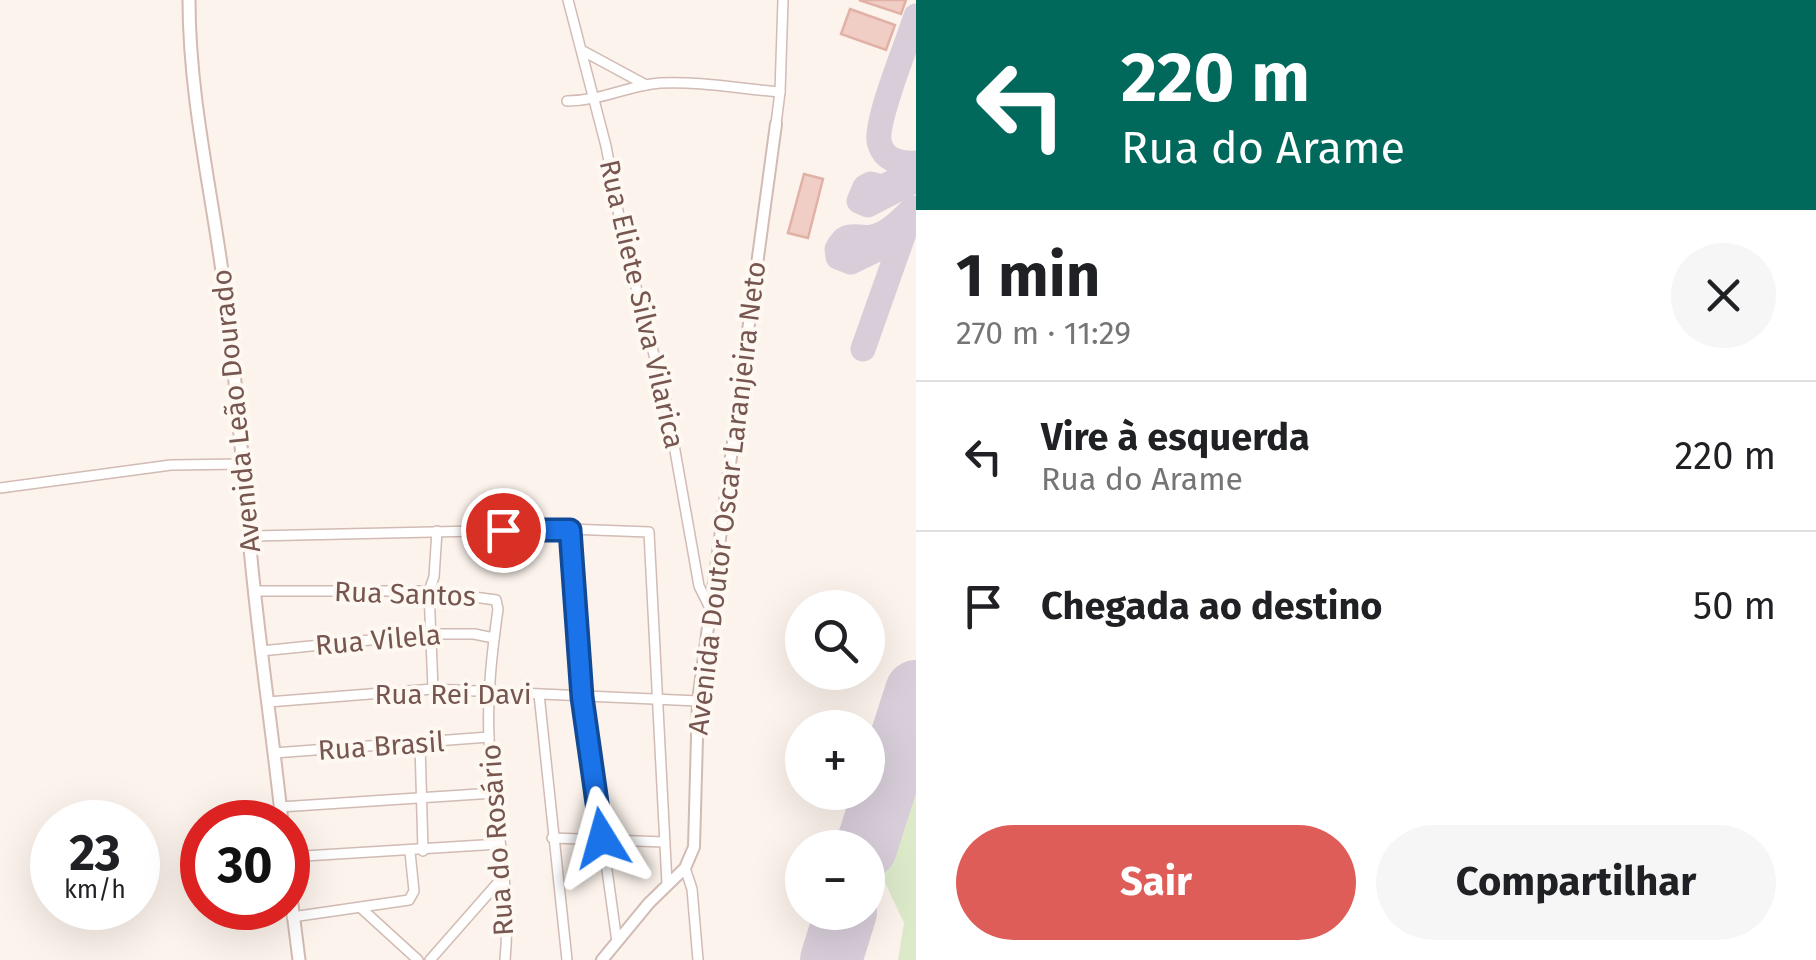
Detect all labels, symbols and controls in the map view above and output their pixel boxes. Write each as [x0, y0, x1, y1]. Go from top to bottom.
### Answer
text: 220 m [1121, 36, 1310, 120]
icon: left [956, 40, 1086, 170]
text: Rua do Arame [1121, 121, 1405, 175]
street label: Rua Eliete Silva Vilarica [593, 156, 691, 452]
text: 1 min [956, 240, 1100, 312]
button: close [1671, 243, 1776, 348]
street label: Avenida Doutor Oscar Laranjeira Neto [682, 259, 772, 737]
street label: Avenida Leão Dourado [205, 268, 267, 554]
text: 270 m · 11:29 [956, 314, 1131, 352]
text: Vire à esquerda [1041, 414, 1310, 460]
icon: left [956, 429, 1011, 484]
text: 220 m [1675, 433, 1776, 479]
text: Rua do Arame [1041, 460, 1243, 498]
pin [461, 488, 546, 573]
icon: arrive [476, 503, 531, 558]
street label: Rua Santos [334, 575, 476, 613]
icon: arrive [956, 579, 1011, 634]
text: Chegada ao destino [1041, 583, 1383, 629]
text: 50 m [1693, 583, 1776, 629]
map controls [785, 590, 885, 930]
button: search [785, 590, 885, 690]
street label: Rua Vilela [314, 618, 442, 662]
street label: Rua Rei Davi [374, 678, 532, 711]
button: + [785, 710, 885, 810]
street label: Rua Brasil [317, 725, 445, 767]
street label: Rua do Rosário [474, 743, 520, 937]
position arrow [550, 786, 654, 890]
speed limit sign: 30 [180, 800, 310, 930]
text: 23 [69, 823, 121, 883]
button: Sair [956, 825, 1356, 940]
button: Compartilhar [1376, 825, 1776, 940]
button: − [785, 830, 885, 930]
text: km/h [64, 875, 126, 905]

